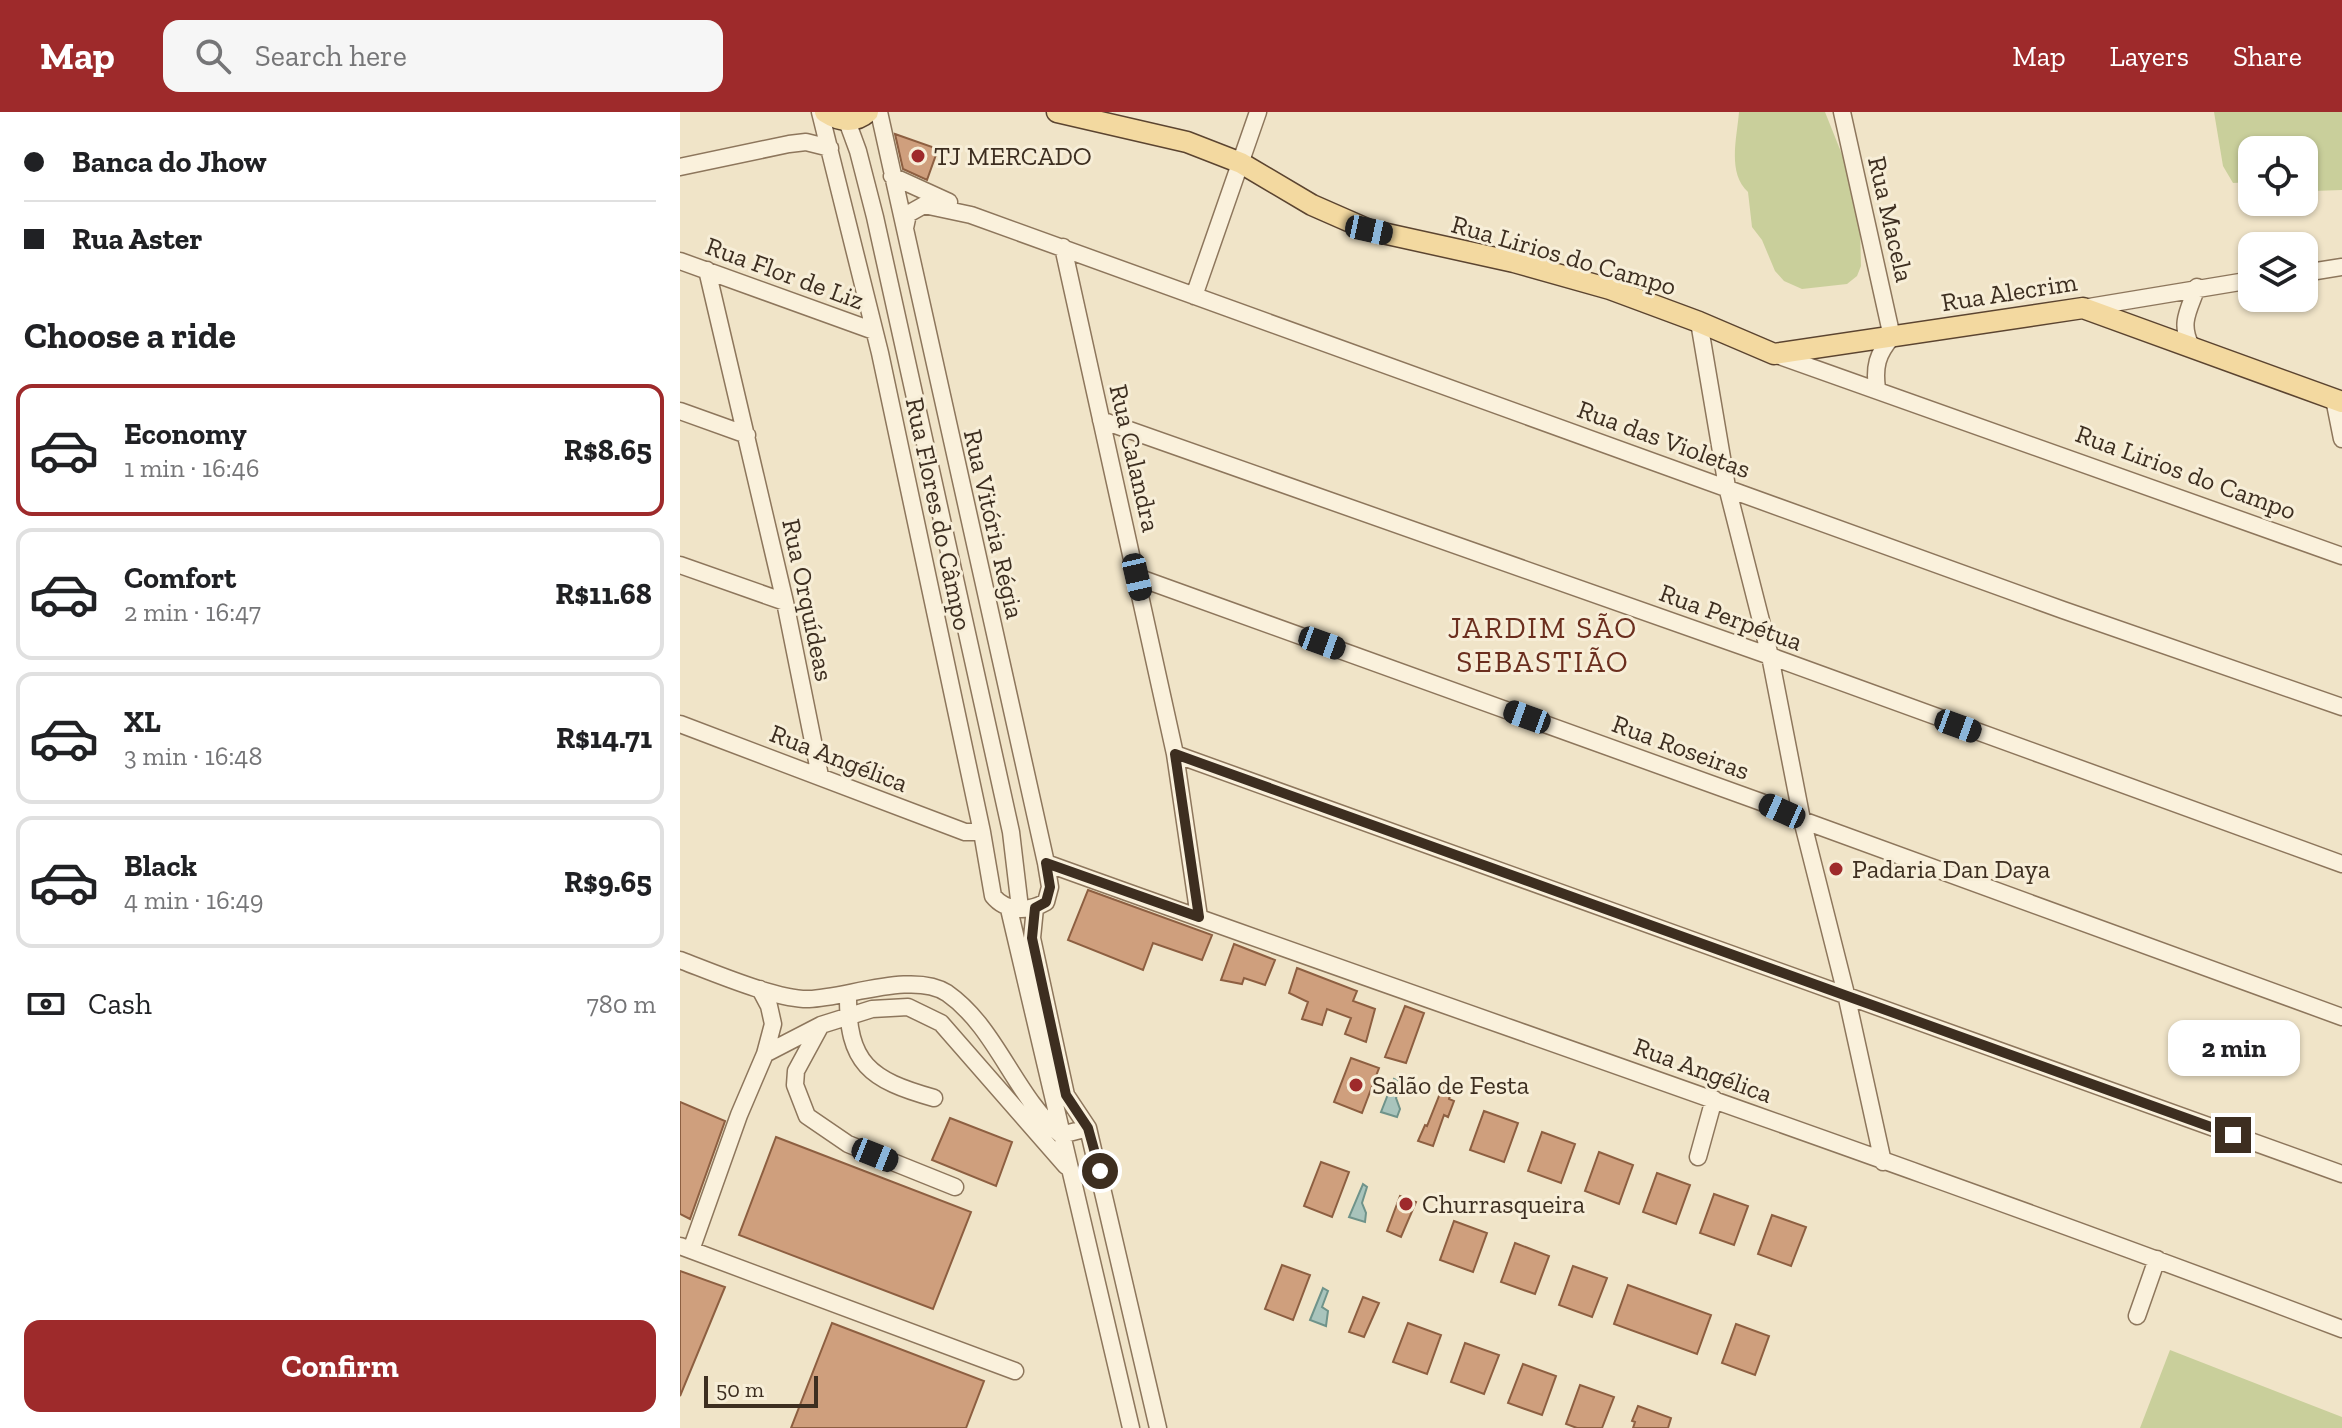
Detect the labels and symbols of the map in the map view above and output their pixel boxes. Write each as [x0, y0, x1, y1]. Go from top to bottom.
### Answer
place label: TJ MERCADO [934, 140, 1092, 172]
marker: TJ MERCADO [909, 147, 927, 165]
street label: Rua Macela [1861, 153, 1921, 285]
street label: Rua Lirios do Campo [1448, 208, 1680, 302]
car [1343, 213, 1395, 247]
street label: Rua Flor de Liz [701, 230, 869, 316]
street label: Rua Alecrim [1939, 265, 2080, 319]
street label: Rua Calandra [1102, 381, 1168, 535]
street label: Rua das Violetas [1573, 393, 1755, 485]
street label: Rua Flores do Câmpo [899, 395, 979, 633]
street label: Rua Lirios do Campo [2071, 417, 2301, 527]
street label: Rua Vitória Régia [957, 426, 1031, 622]
street label: Rua Orquídeas [775, 516, 841, 684]
car [1120, 551, 1154, 603]
street label: Rua Perpétua [1655, 576, 1807, 658]
district label: JARDIM SÃO SEBASTIÃO [1448, 610, 1638, 680]
car [1295, 624, 1349, 662]
car [1500, 698, 1554, 736]
street label: Rua Roseiras [1608, 707, 1754, 787]
car [1931, 707, 1985, 745]
street label: Rua Angélica [765, 717, 913, 799]
car [1755, 790, 1809, 832]
place label: Padaria Dan Daya [1852, 853, 2051, 885]
marker: Padaria Dan Daya [1827, 860, 1845, 878]
callout: 2 min [2167, 1019, 2299, 1075]
street label: Rua Angélica [1629, 1030, 1777, 1110]
place label: Salão de Festa [1372, 1069, 1530, 1101]
marker: Salão de Festa [1347, 1076, 1365, 1094]
route end [2215, 1117, 2251, 1153]
car [848, 1135, 902, 1175]
route start [1082, 1153, 1118, 1189]
place label: Churrasqueira [1422, 1188, 1586, 1220]
marker: Churrasqueira [1397, 1195, 1415, 1213]
scale bar [704, 1372, 818, 1408]

